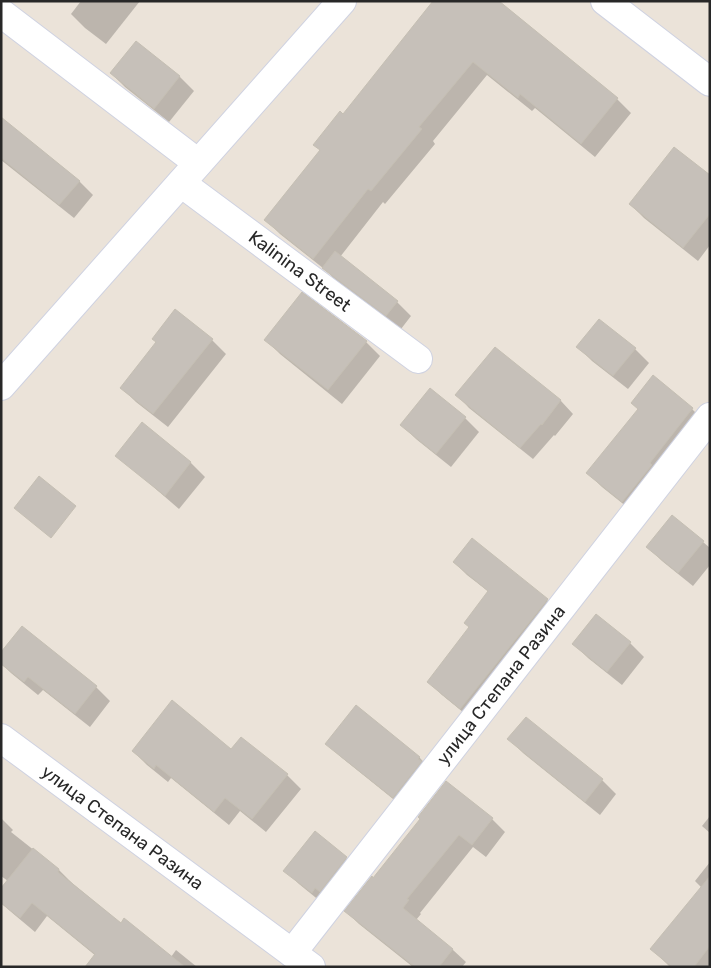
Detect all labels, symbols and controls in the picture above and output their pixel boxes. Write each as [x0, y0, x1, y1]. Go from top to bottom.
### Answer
street label: Kalinina Street [244, 226, 355, 316]
street label: улица Степана Разина [432, 601, 570, 769]
street label: улица Степана Разина [37, 761, 208, 895]

